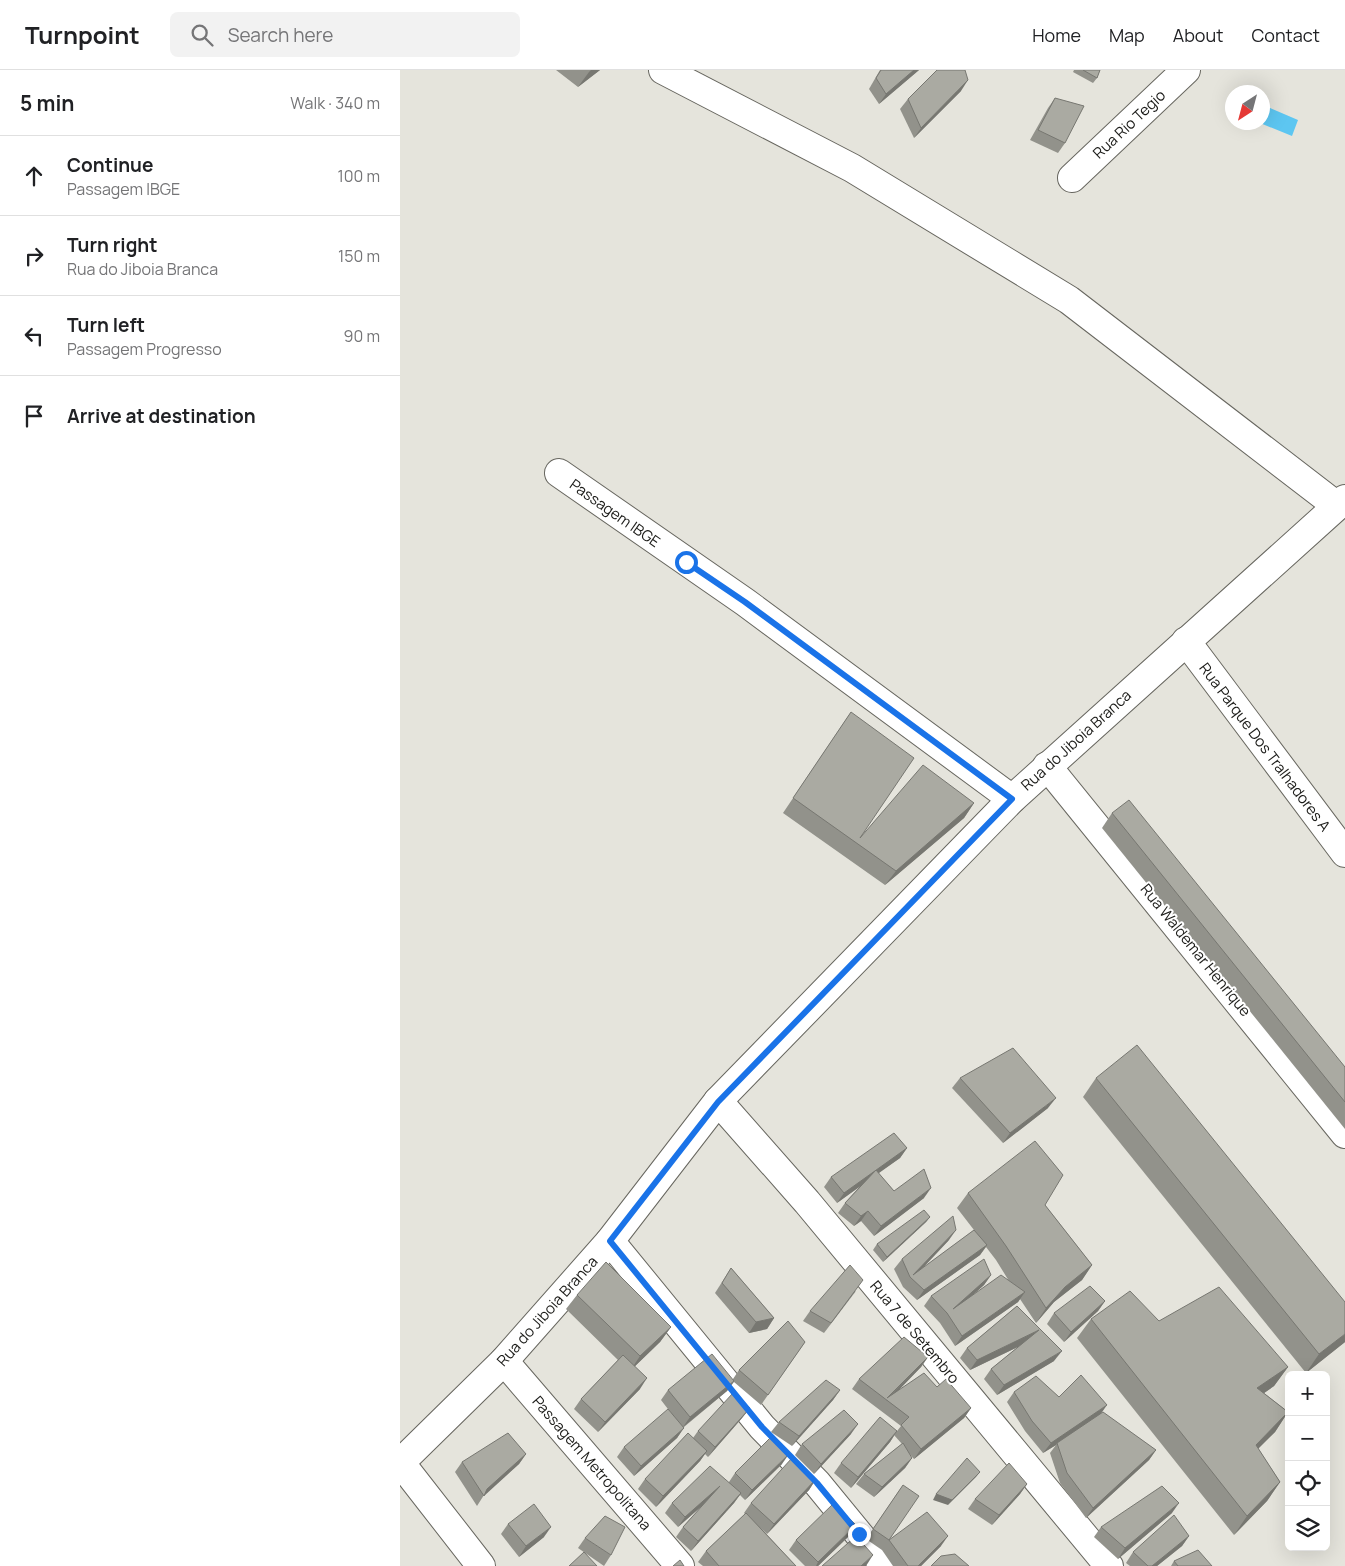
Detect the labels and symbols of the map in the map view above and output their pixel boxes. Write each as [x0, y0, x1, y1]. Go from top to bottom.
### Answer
street label: Rua Rio Tegio [1088, 85, 1170, 163]
north arrow [1225, 85, 1270, 130]
street label: Passagem IBGE [566, 474, 664, 552]
route start [675, 551, 698, 574]
street label: Rua Parque Dos Tralhadores A [1195, 658, 1336, 836]
street label: Rua do Jiboia Branca [1016, 685, 1136, 795]
street label: Rua Waldemar Henrique [1136, 879, 1256, 1021]
street label: Rua do Jiboia Branca [492, 1251, 602, 1371]
street label: Rua 7 de Setembro [866, 1276, 965, 1388]
street label: Passagem Metropolitana [528, 1391, 656, 1535]
route end [848, 1523, 871, 1546]

